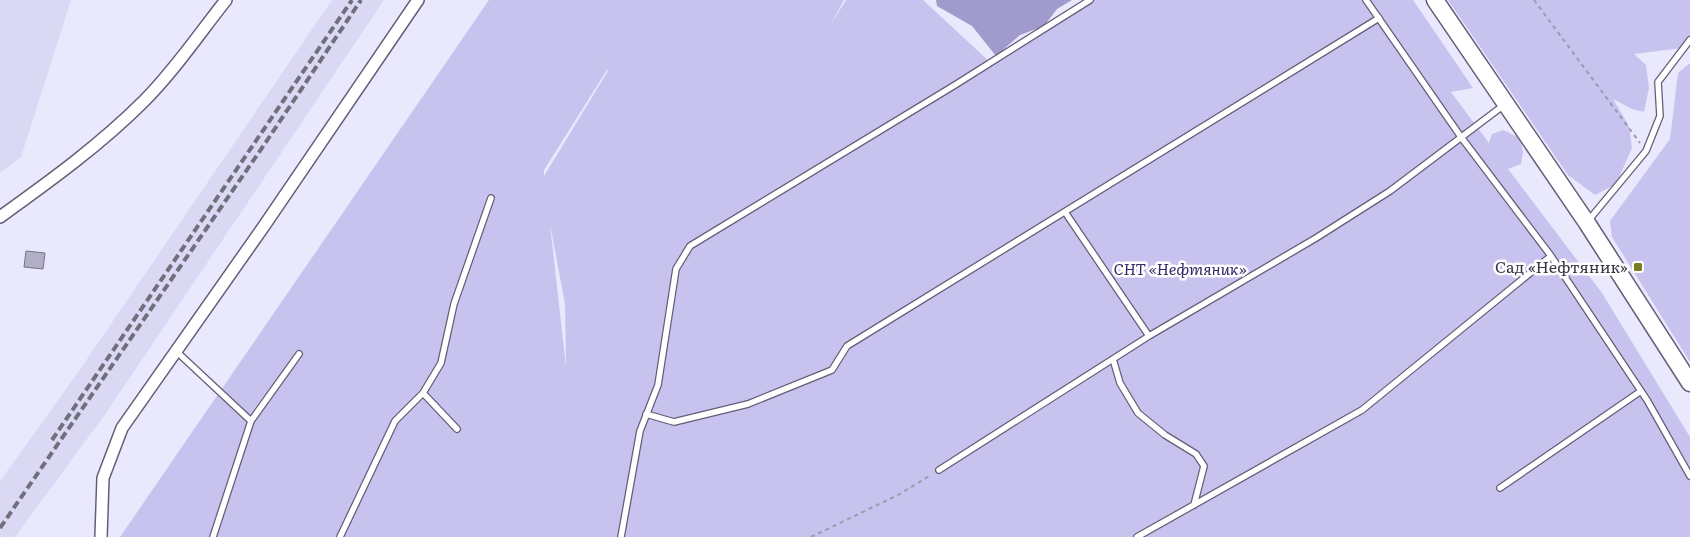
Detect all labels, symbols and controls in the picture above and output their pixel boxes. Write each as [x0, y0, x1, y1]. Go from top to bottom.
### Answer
place label: Сад «Нефтяник» [1495, 254, 1628, 278]
park label: СНТ «Нефтяник» [1114, 256, 1246, 280]
marker: Сад «Нефтяник» [1632, 261, 1644, 273]

